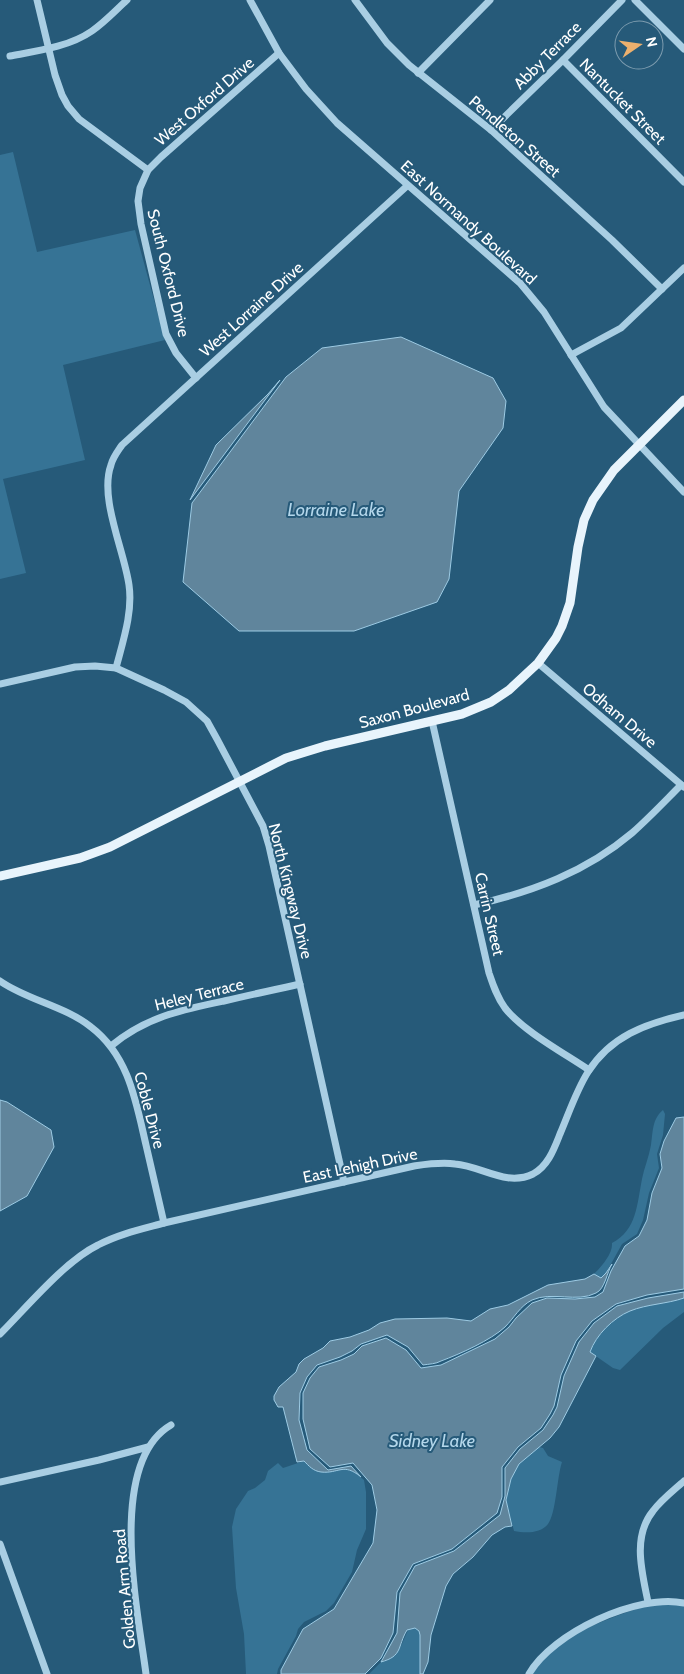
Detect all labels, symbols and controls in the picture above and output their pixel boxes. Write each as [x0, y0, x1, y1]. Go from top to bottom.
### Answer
street label: Abby Terrace [510, 18, 585, 93]
north arrow [614, 20, 664, 70]
text: N [642, 35, 662, 49]
street label: West Oxford Drive [151, 53, 258, 150]
street label: Nantucket Street [576, 54, 670, 149]
street label: Pendleton Street [465, 92, 565, 182]
street label: East Normandy Boulevard [397, 156, 540, 288]
street label: South Oxford Drive [143, 207, 194, 339]
street label: West Lorraine Drive [196, 258, 307, 361]
water label: Lorraine Lake [288, 499, 384, 521]
street label: Odham Drive [579, 679, 661, 752]
street label: Saxon Boulevard [357, 685, 471, 732]
street label: North Kingway Drive [265, 821, 317, 961]
street label: Carrin Street [471, 871, 508, 958]
street label: Heley Terrace [153, 974, 246, 1015]
street label: Coble Drive [130, 1070, 169, 1151]
street label: East Lehigh Drive [301, 1144, 419, 1187]
water label: Sidney Lake [389, 1430, 475, 1452]
street label: Golden Arm Road [110, 1528, 139, 1650]

